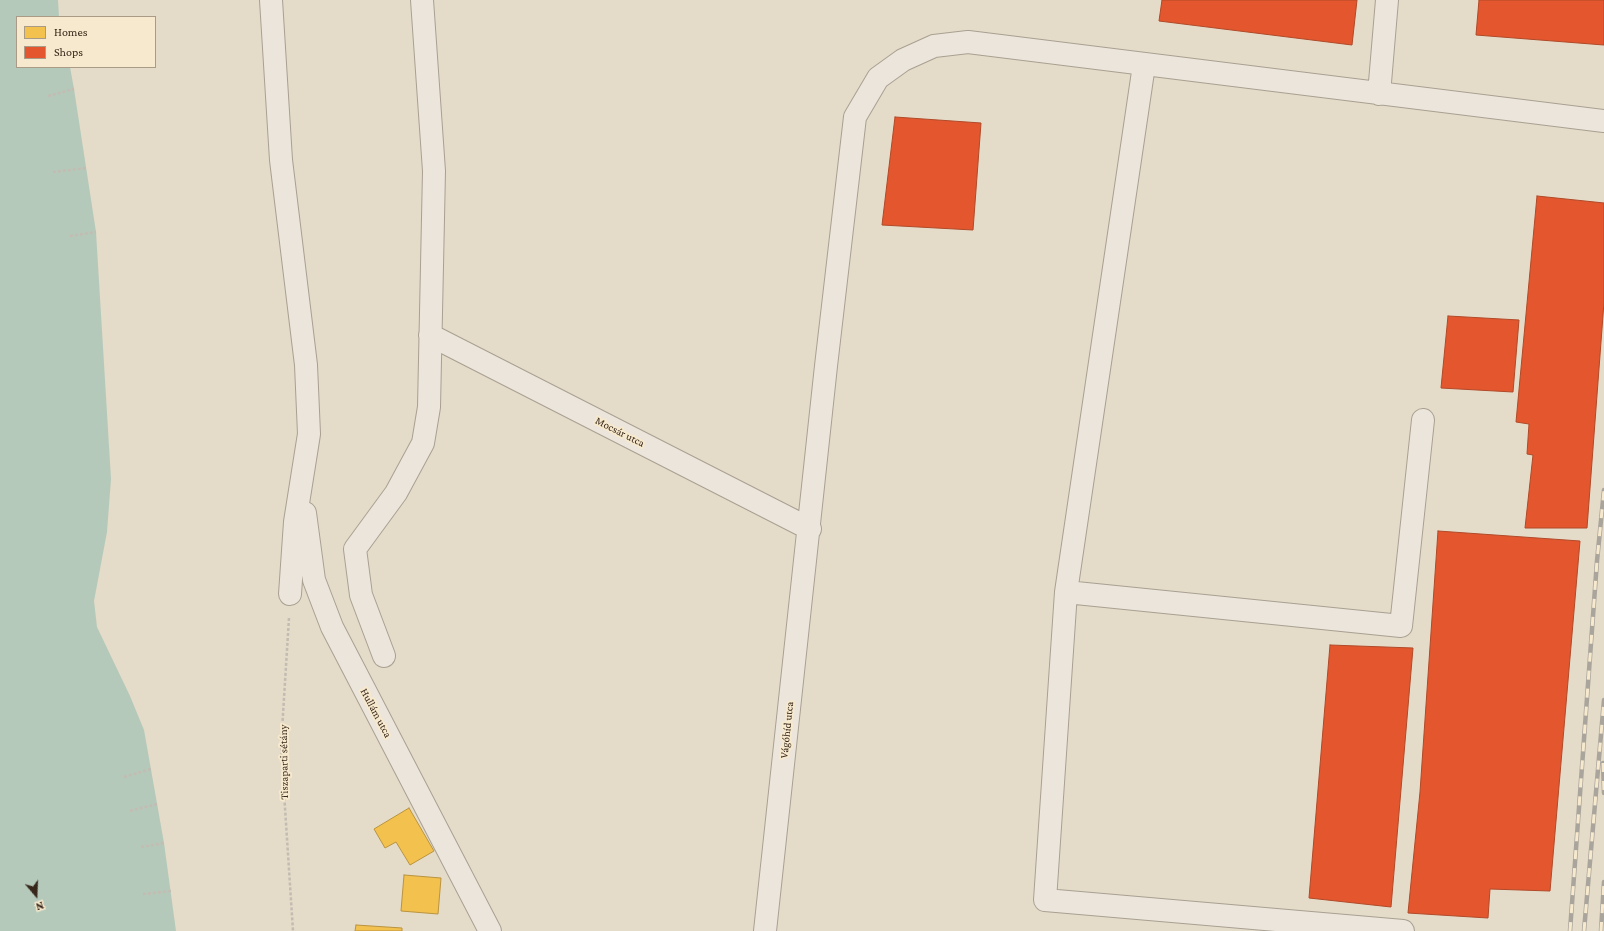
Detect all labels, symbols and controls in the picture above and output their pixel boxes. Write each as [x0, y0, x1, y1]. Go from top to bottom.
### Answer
legend [16, 16, 156, 68]
text: Homes [54, 25, 87, 39]
text: Shops [54, 45, 83, 59]
street label: Mocsár utca [593, 414, 647, 450]
street label: Hullám utca [358, 686, 394, 740]
street label: Vágóhíd utca [777, 701, 797, 759]
street label: Tiszaparti sétány [277, 724, 291, 800]
north arrow [16, 875, 56, 915]
text: N [34, 899, 45, 913]

